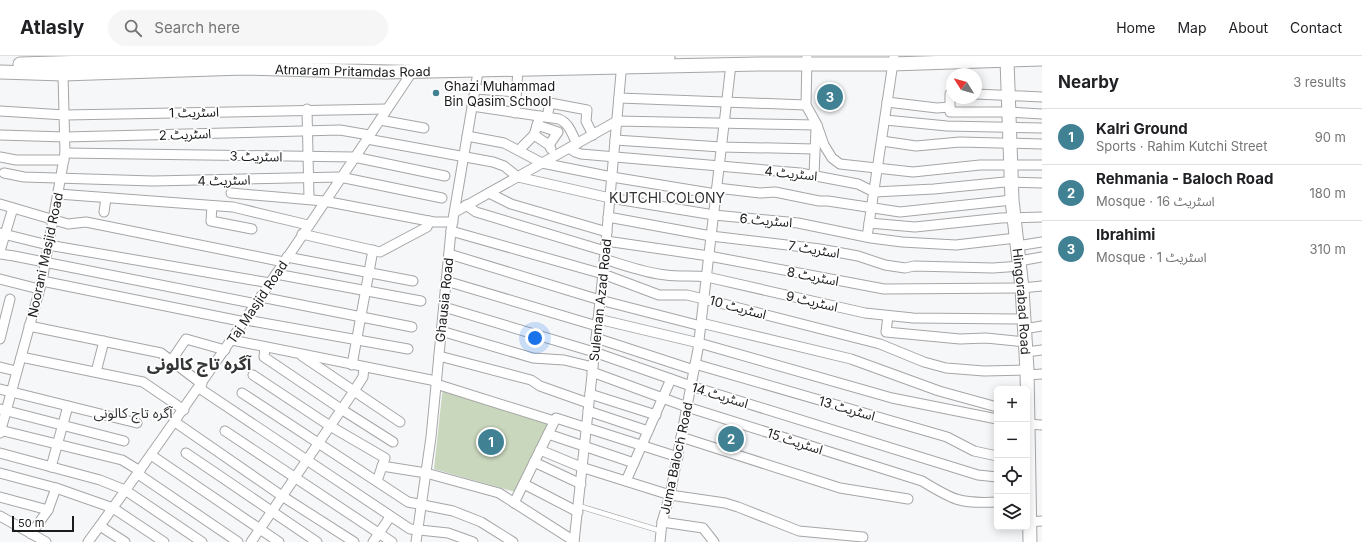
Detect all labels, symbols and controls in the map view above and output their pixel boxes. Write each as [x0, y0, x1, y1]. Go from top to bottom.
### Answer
search box [108, 10, 388, 46]
text: Atlasly [20, 16, 84, 39]
icon: search [122, 17, 144, 39]
text: Search here [154, 18, 240, 37]
text: Home [1116, 19, 1155, 36]
text: Map [1177, 19, 1207, 36]
text: About [1229, 19, 1268, 36]
text: Contact [1290, 19, 1342, 36]
street label: Atmaram Pritamdas Road [275, 61, 431, 80]
north arrow [946, 68, 982, 104]
text: Nearby [1058, 72, 1119, 92]
text: 3 results [1293, 74, 1346, 90]
place label: Ghazi Muhammad Bin Qasim School [444, 78, 555, 109]
pin: 3 [817, 82, 843, 112]
marker: Ghazi Muhammad Bin Qasim School [431, 88, 441, 98]
street label: اسٹریٹ 1 [169, 104, 219, 120]
text: Kalri Ground [1096, 119, 1188, 138]
street label: اسٹریٹ 2 [158, 125, 212, 143]
text: 1 [1068, 129, 1074, 145]
text: 90 m [1315, 129, 1346, 145]
text: Sports · Rahim Kutchi Street [1096, 138, 1267, 154]
street label: اسٹریٹ 3 [230, 148, 282, 165]
street label: اسٹریٹ 4 [764, 162, 818, 184]
text: Rehmania - Baloch Road [1096, 169, 1273, 188]
street label: اسٹریٹ 4 [197, 172, 251, 189]
text: 2 [1067, 185, 1075, 201]
text: 180 m [1309, 185, 1346, 201]
district label: KUTCHI COLONY [609, 189, 725, 206]
street label: Noorani Masjid Road [24, 191, 66, 319]
text: Mosque · اسٹریٹ 16 [1096, 193, 1215, 209]
street label: اسٹریٹ 6 [739, 210, 793, 230]
text: Ibrahimi [1096, 225, 1155, 244]
street label: اسٹریٹ 7 [787, 237, 841, 261]
street label: Suleman Azad Road [586, 238, 614, 362]
text: 3 [1067, 241, 1075, 257]
text: 310 m [1309, 241, 1346, 257]
street label: Hingorabad Road [1010, 247, 1034, 355]
text: Mosque · اسٹریٹ 1 [1096, 249, 1207, 265]
street label: Taj Masjid Road [223, 257, 291, 347]
street label: Ghausia Road [432, 257, 456, 343]
street label: اسٹریٹ 8 [786, 263, 840, 289]
street label: اسٹریٹ 9 [785, 287, 839, 315]
street label: اسٹریٹ 10 [708, 292, 768, 322]
your location [525, 328, 545, 348]
district label: آگرہ تاج کالونی [147, 354, 252, 377]
street label: اسٹریٹ 14 [690, 379, 750, 411]
map controls [994, 386, 1030, 530]
button: + [994, 386, 1030, 422]
street label: اسٹریٹ 13 [817, 392, 877, 424]
street label: Juma Baloch Road [656, 400, 696, 516]
district label: آگرہ تاج کالونی [94, 404, 173, 424]
button: − [994, 422, 1030, 458]
pin: 2 [718, 424, 744, 454]
street label: اسٹریٹ 15 [765, 424, 825, 458]
pin: 1 [478, 427, 504, 457]
button: locate [994, 458, 1030, 494]
button: layers [994, 494, 1030, 530]
scale bar [12, 514, 74, 533]
text: 50 m [18, 516, 44, 530]

